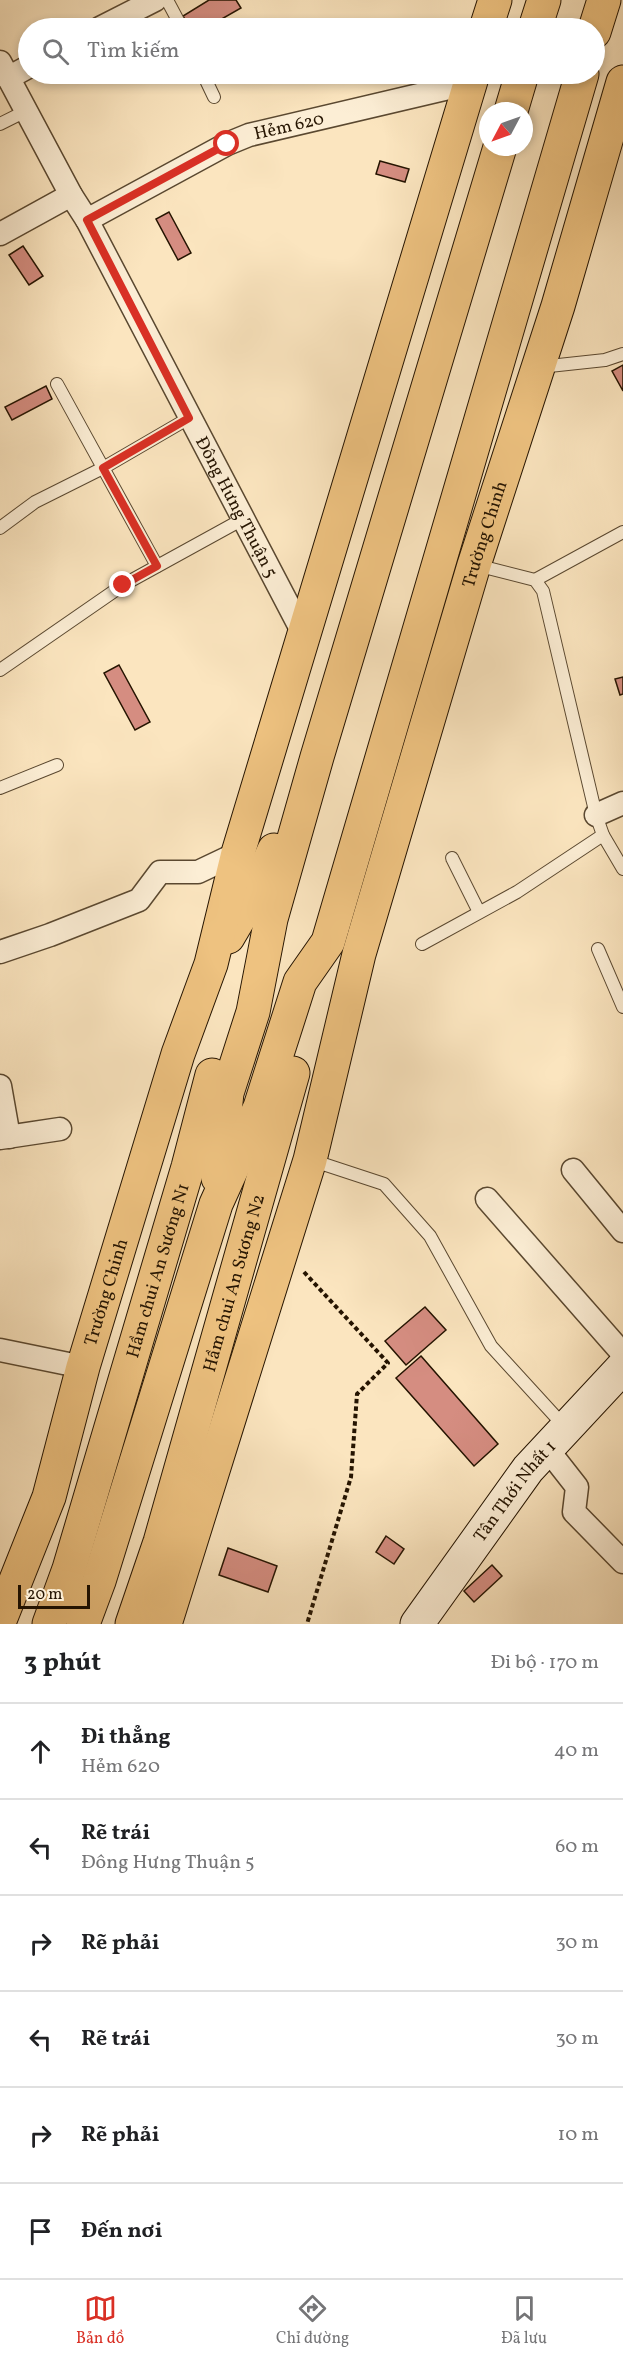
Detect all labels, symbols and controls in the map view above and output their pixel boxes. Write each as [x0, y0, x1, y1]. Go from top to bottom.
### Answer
search box [18, 18, 605, 84]
icon: search [39, 35, 72, 68]
text: Tìm kiếm [87, 36, 180, 67]
north arrow [479, 102, 533, 156]
street label: Hẻm 620 [252, 107, 327, 147]
route start [213, 130, 239, 156]
street label: Đông Hưng Thuận 5 [188, 432, 283, 583]
street label: Trường Chinh [457, 478, 515, 591]
route end [109, 571, 135, 597]
street label: Hầm chui An Sương N1 [121, 1180, 197, 1361]
street label: Hầm chui An Sương N2 [198, 1191, 272, 1375]
street label: Trường Chinh [79, 1236, 135, 1349]
street label: Tân Thới Nhất 1 [468, 1435, 563, 1548]
scale bar [18, 1582, 90, 1610]
text: 20 m [27, 1584, 62, 1606]
text: 3 phút [24, 1645, 101, 1681]
text: Đi bộ · 170 m [491, 1649, 599, 1677]
text: Đi thẳng [81, 1722, 171, 1753]
icon: ahead [24, 1735, 57, 1768]
text: 40 m [554, 1737, 599, 1765]
text: Hẻm 620 [81, 1753, 160, 1781]
text: Rẽ trái [81, 1818, 150, 1849]
icon: left [24, 1831, 57, 1864]
text: 60 m [555, 1833, 599, 1861]
text: Đông Hưng Thuận 5 [81, 1849, 255, 1877]
icon: right [24, 1927, 57, 1960]
text: Rẽ phải [81, 1928, 160, 1959]
text: 30 m [555, 1929, 599, 1957]
icon: left [24, 2023, 57, 2056]
text: Rẽ trái [81, 2024, 150, 2055]
text: 30 m [555, 2025, 599, 2053]
icon: right [24, 2119, 57, 2152]
text: Rẽ phải [81, 2120, 160, 2151]
text: 10 m [558, 2121, 599, 2149]
icon: arrive [24, 2215, 57, 2248]
text: Đến nơi [81, 2216, 163, 2247]
tab: Bản đồ [76, 2292, 124, 2350]
tab: Chỉ đường [276, 2292, 349, 2350]
tab: Đã lưu [501, 2292, 547, 2350]

